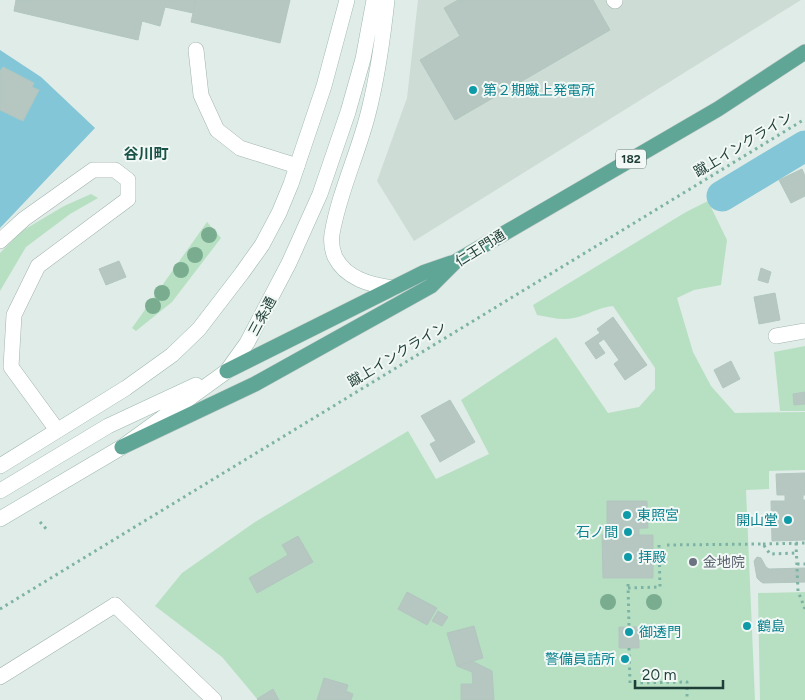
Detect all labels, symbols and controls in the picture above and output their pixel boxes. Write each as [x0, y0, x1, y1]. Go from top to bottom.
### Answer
place label: 第２期蹴上発電所 [483, 82, 595, 99]
marker: 第２期蹴上発電所 [467, 84, 479, 96]
street label: 蹴上インクライン [691, 108, 796, 181]
district label: 谷川町 [123, 145, 169, 163]
road number: 182 [616, 150, 646, 168]
street label: 仁王門通 [452, 226, 509, 270]
street label: 三条通 [245, 294, 280, 339]
street label: 蹴上インクライン [345, 318, 450, 391]
place label: 東照宮 [637, 507, 679, 524]
marker: 東照宮 [621, 509, 633, 521]
place label: 開山堂 [736, 512, 778, 529]
marker: 開山堂 [782, 514, 794, 526]
place label: 石ノ間 [576, 524, 618, 541]
marker: 石ノ間 [622, 526, 634, 538]
place label: 拝殿 [638, 549, 666, 566]
marker: 拝殿 [622, 551, 634, 563]
place label: 金地院 [703, 554, 745, 571]
marker: 金地院 [687, 556, 699, 568]
place label: 鶴島 [757, 618, 785, 635]
marker: 鶴島 [741, 620, 753, 632]
place label: 御透門 [639, 624, 681, 641]
marker: 御透門 [623, 626, 635, 638]
place label: 警備員詰所 [545, 651, 615, 668]
marker: 警備員詰所 [619, 653, 631, 665]
scale bar [635, 658, 722, 690]
text: 20 m [642, 666, 676, 684]

